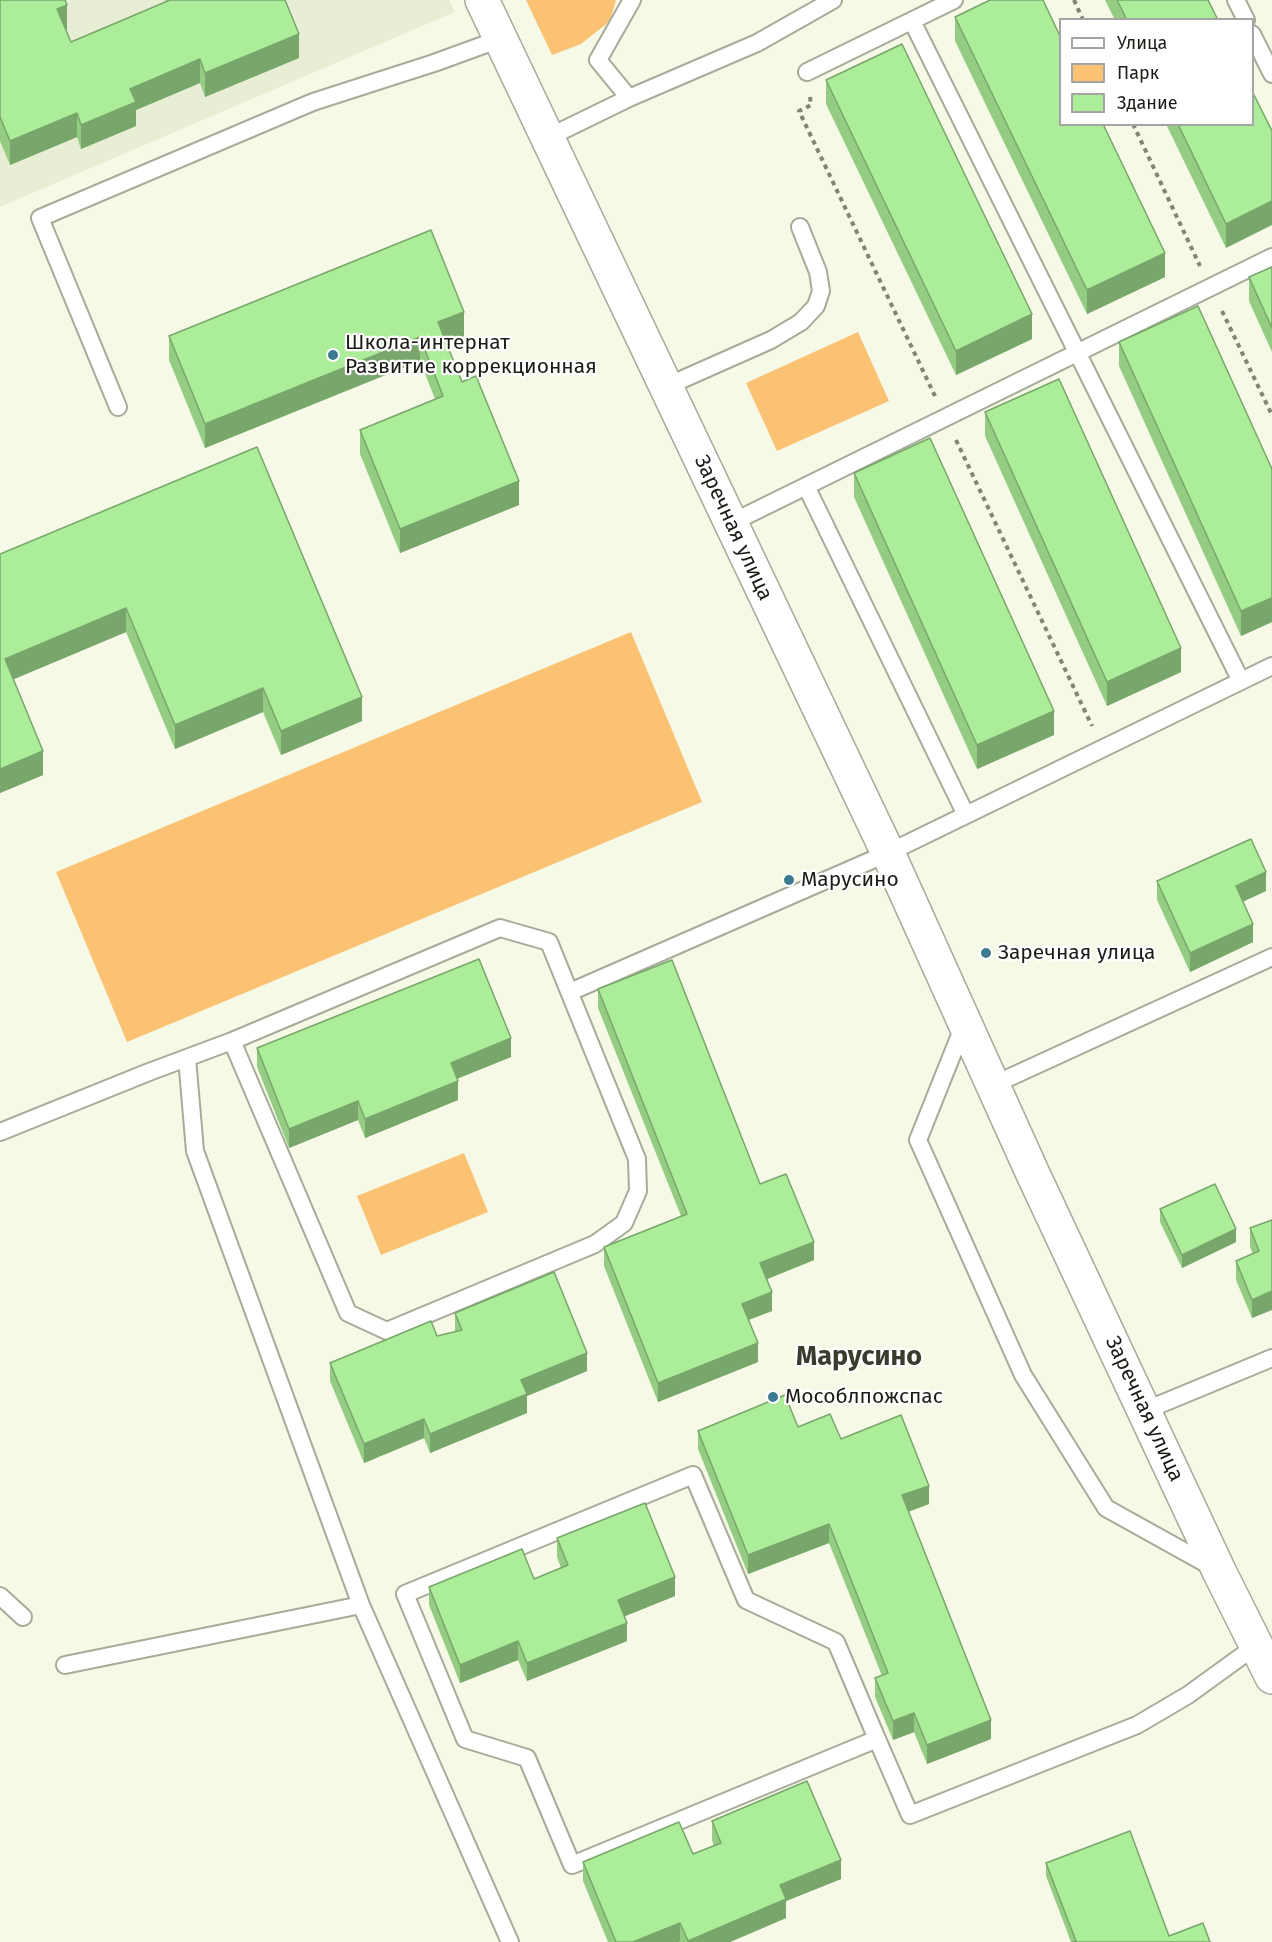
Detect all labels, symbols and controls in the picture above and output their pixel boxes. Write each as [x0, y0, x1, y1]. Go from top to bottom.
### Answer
legend [1059, 18, 1254, 126]
text: Улица [1117, 32, 1167, 54]
text: Парк [1117, 62, 1159, 84]
text: Здание [1117, 92, 1178, 114]
place label: Школа-интернат Развитие коррекционная [345, 330, 597, 380]
marker: Школа-интернат Развитие коррекционная [326, 348, 340, 362]
street label: Заречная улица [688, 451, 778, 605]
place label: Марусино [801, 867, 899, 893]
marker: Марусино [782, 873, 796, 887]
place label: Заречная улица [998, 940, 1155, 966]
marker: Заречная улица [979, 946, 993, 960]
street label: Заречная улица [1099, 1332, 1189, 1486]
district label: Марусино [796, 1341, 922, 1373]
place label: Мособлпожспас [785, 1384, 943, 1410]
marker: Мособлпожспас [766, 1390, 780, 1404]

